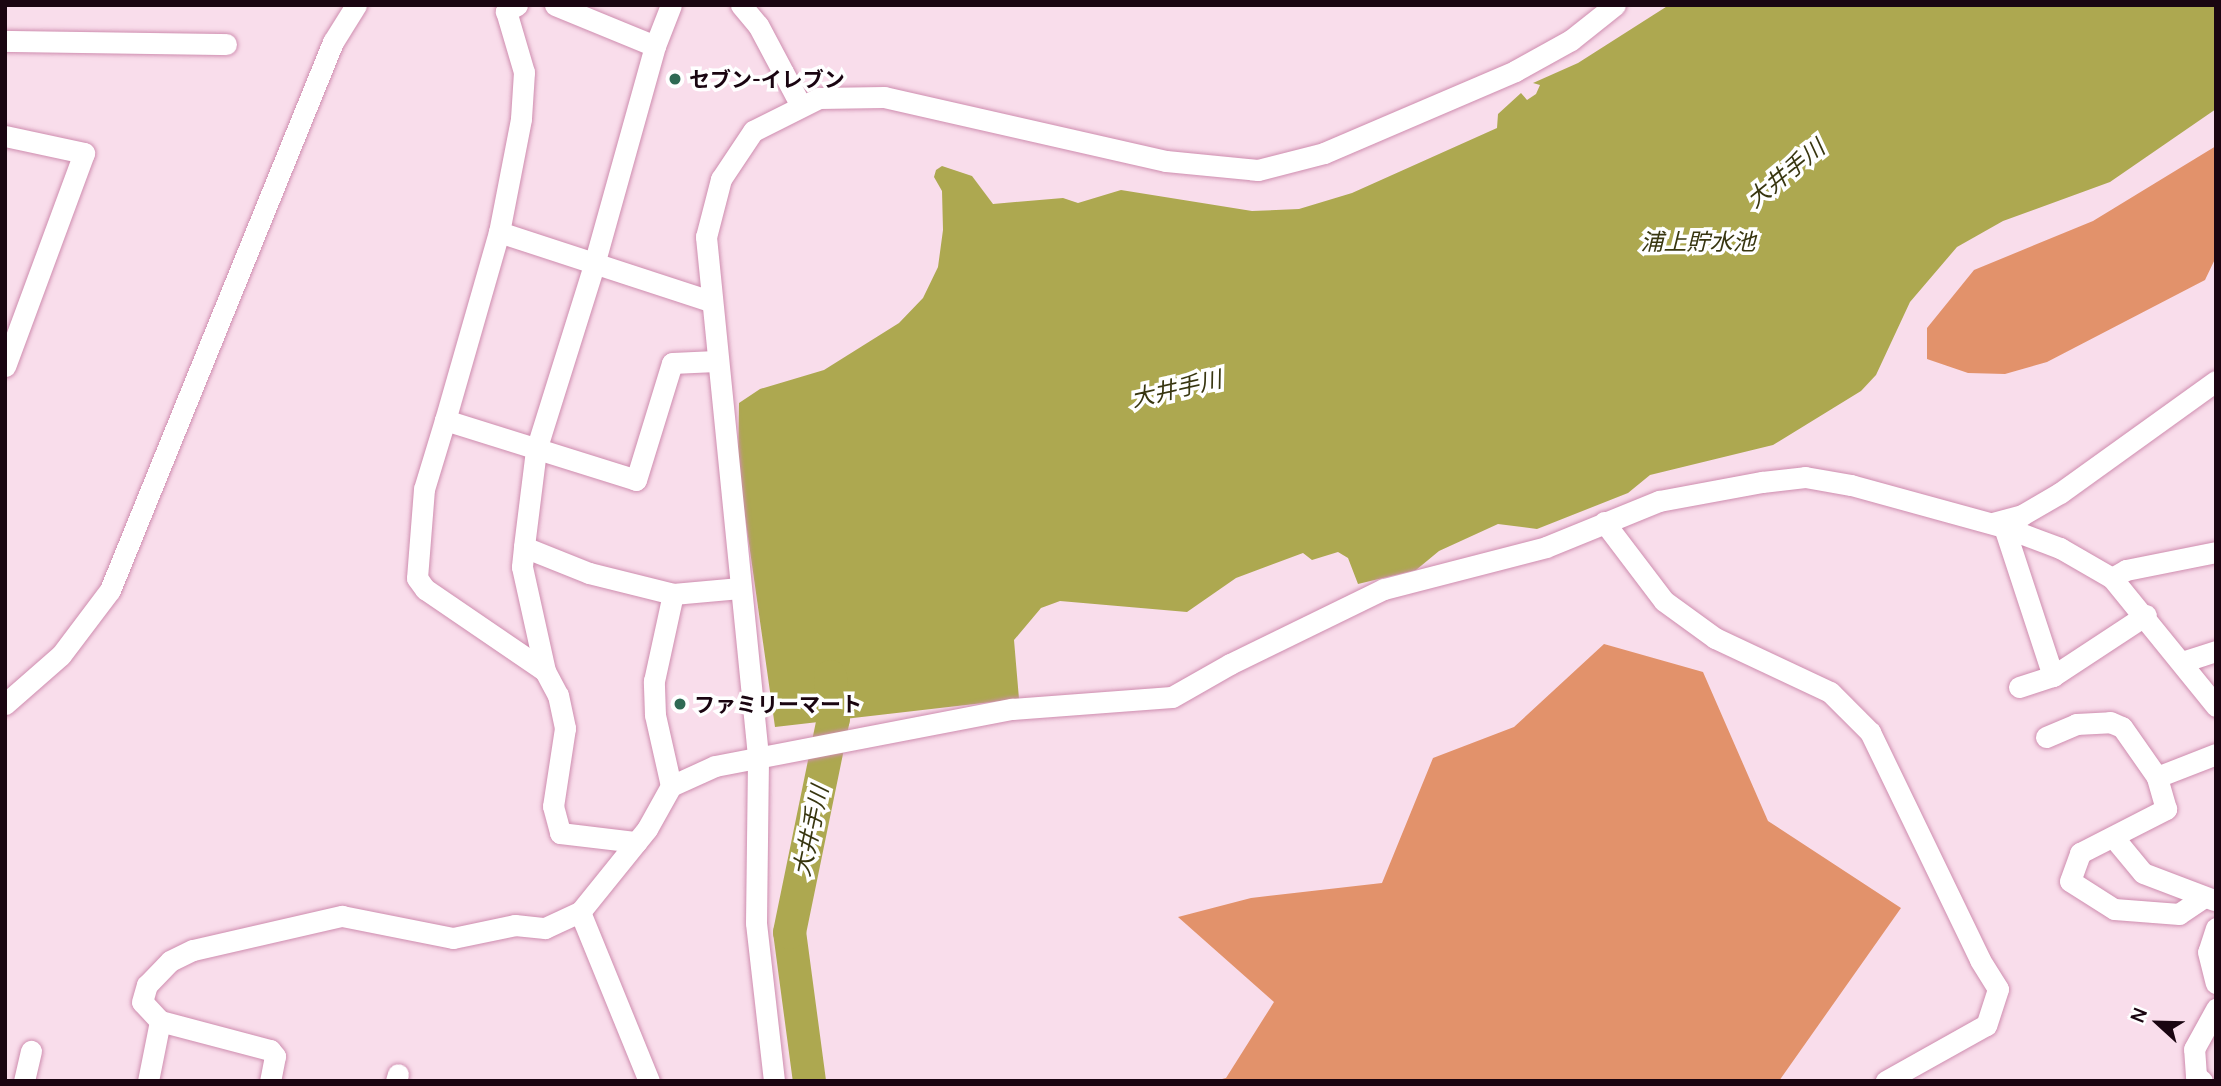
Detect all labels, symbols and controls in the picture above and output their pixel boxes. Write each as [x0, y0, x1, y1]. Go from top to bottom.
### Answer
place label: セブン-イレブン [689, 66, 845, 92]
marker: セブン-イレブン [667, 71, 683, 87]
water label: 大井手川 [1741, 133, 1829, 213]
water label: 浦上貯水池 [1641, 227, 1755, 255]
water label: 大井手川 [1128, 364, 1224, 412]
place label: ファミリーマート [694, 691, 862, 717]
marker: ファミリーマート [672, 696, 688, 712]
water label: 大井手川 [787, 783, 833, 879]
north arrow [2123, 988, 2193, 1058]
text: N [2124, 1004, 2153, 1026]

